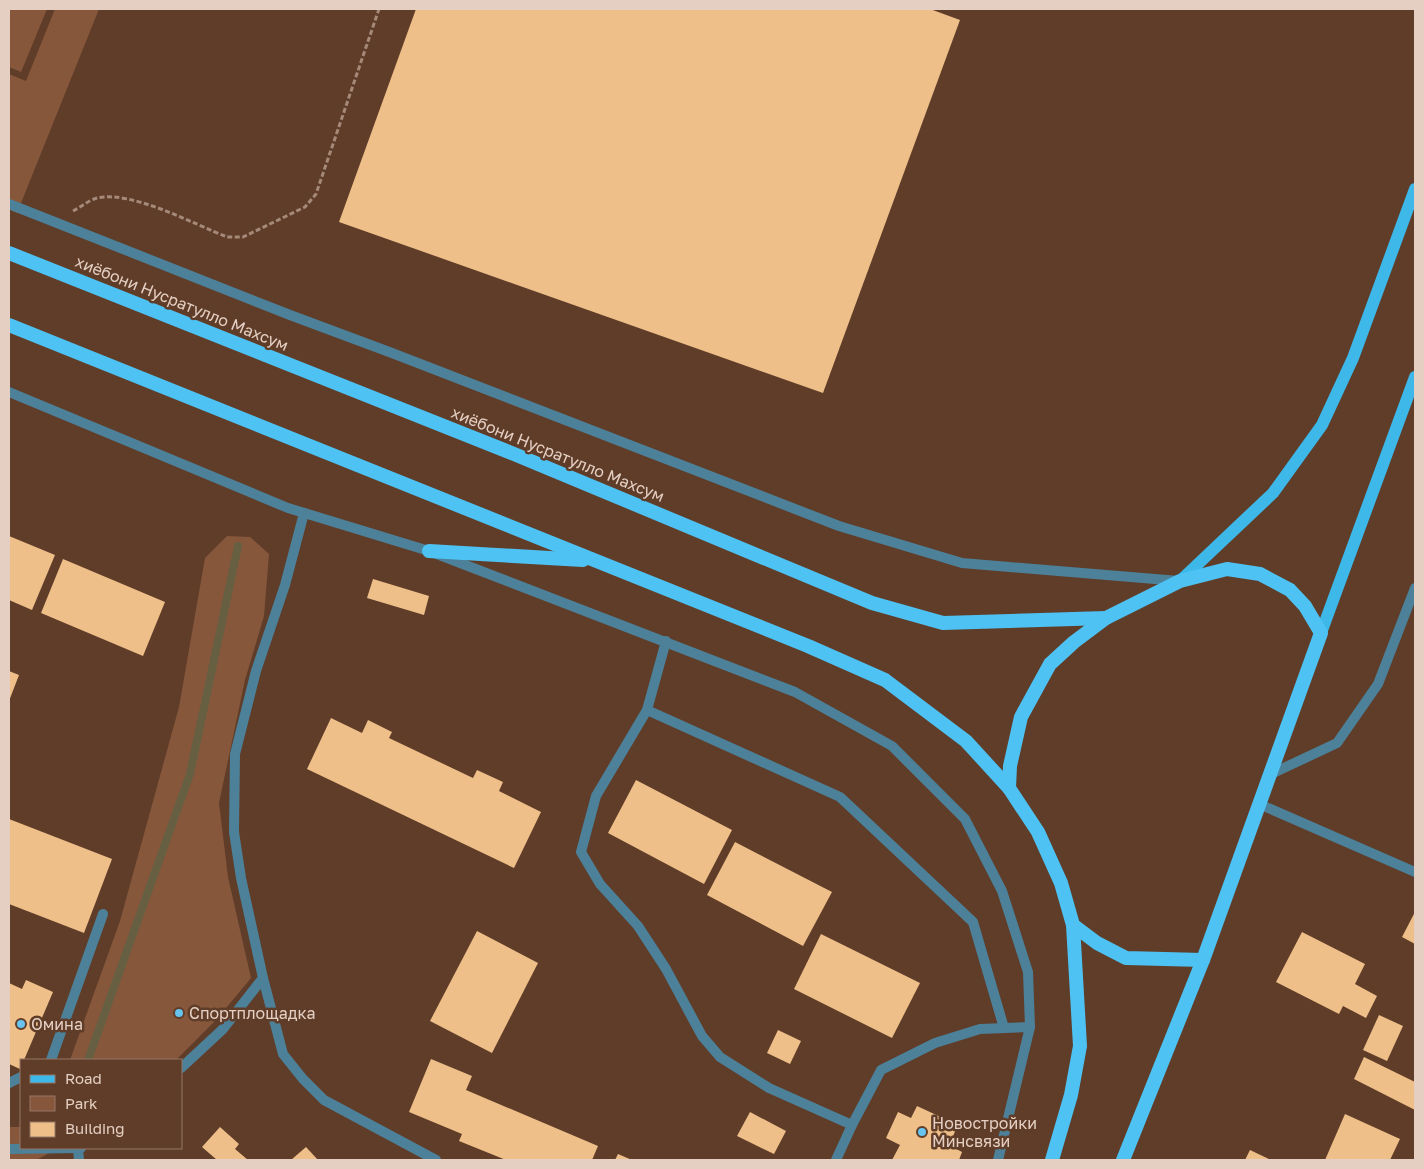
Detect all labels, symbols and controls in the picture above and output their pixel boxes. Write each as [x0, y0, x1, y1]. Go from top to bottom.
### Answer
street label: хиёбони Нусратулло Махсум [73, 251, 291, 355]
street label: хиёбони Нусратулло Махсум [449, 402, 667, 506]
place label: Спортплощадка [189, 1003, 316, 1023]
marker: Спортплощадка [173, 1007, 185, 1019]
place label: Омина [31, 1014, 83, 1034]
marker: Омина [15, 1018, 27, 1030]
legend [20, 1059, 182, 1149]
text: Road [65, 1069, 102, 1087]
text: Park [65, 1094, 98, 1112]
place label: Новостройки Минсвязи [932, 1113, 1037, 1151]
text: Building [65, 1119, 125, 1137]
marker: Новостройки Минсвязи [916, 1126, 928, 1138]

